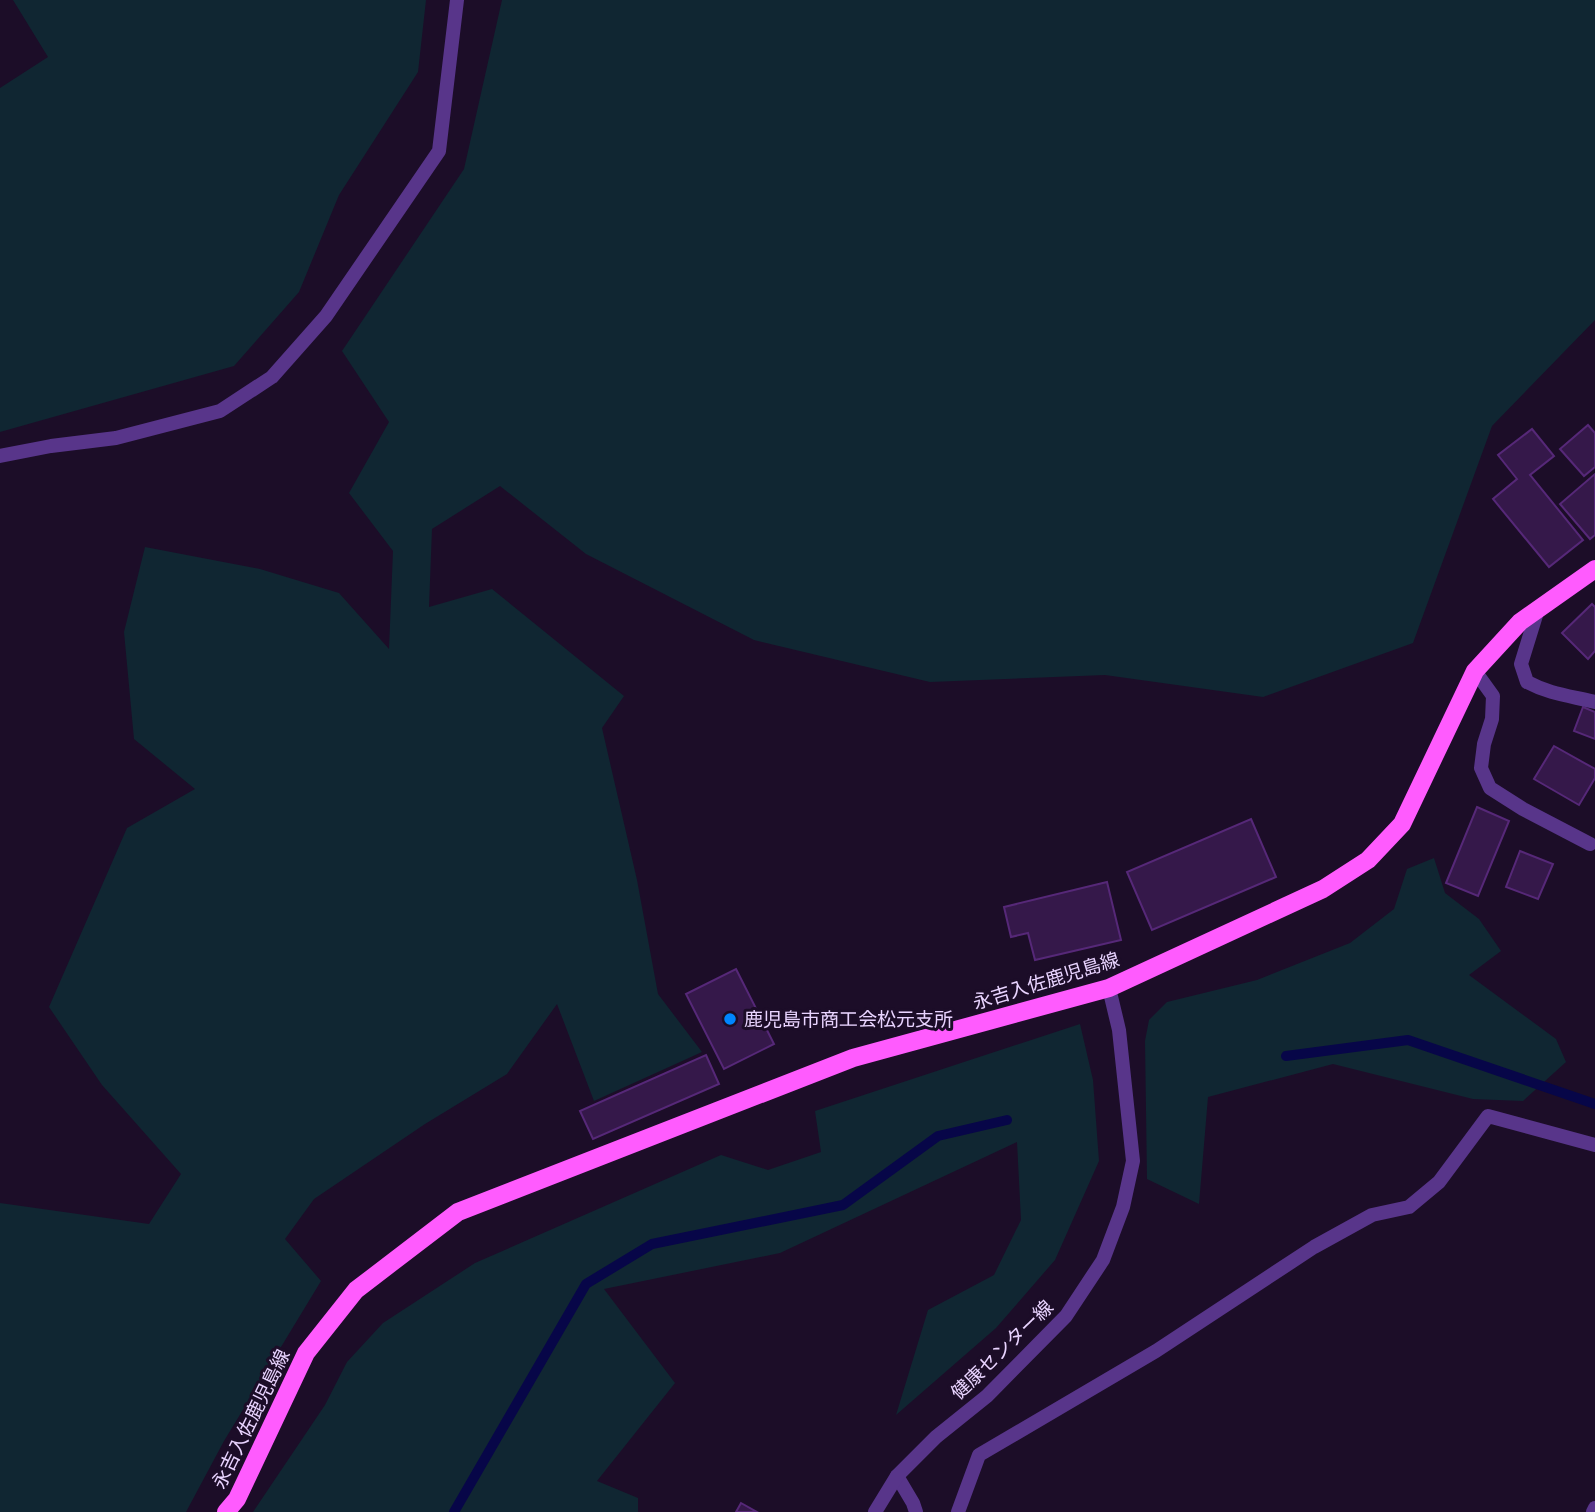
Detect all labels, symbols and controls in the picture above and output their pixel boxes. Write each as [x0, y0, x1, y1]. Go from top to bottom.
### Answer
street label: 永吉入佐鹿児島線 [970, 948, 1122, 1014]
place label: 鹿児島市商工会松元支所 [744, 1008, 953, 1031]
marker: 鹿児島市商工会松元支所 [722, 1011, 738, 1027]
street label: 健康センター線 [946, 1296, 1058, 1404]
street label: 永吉入佐鹿児島線 [207, 1346, 295, 1492]

